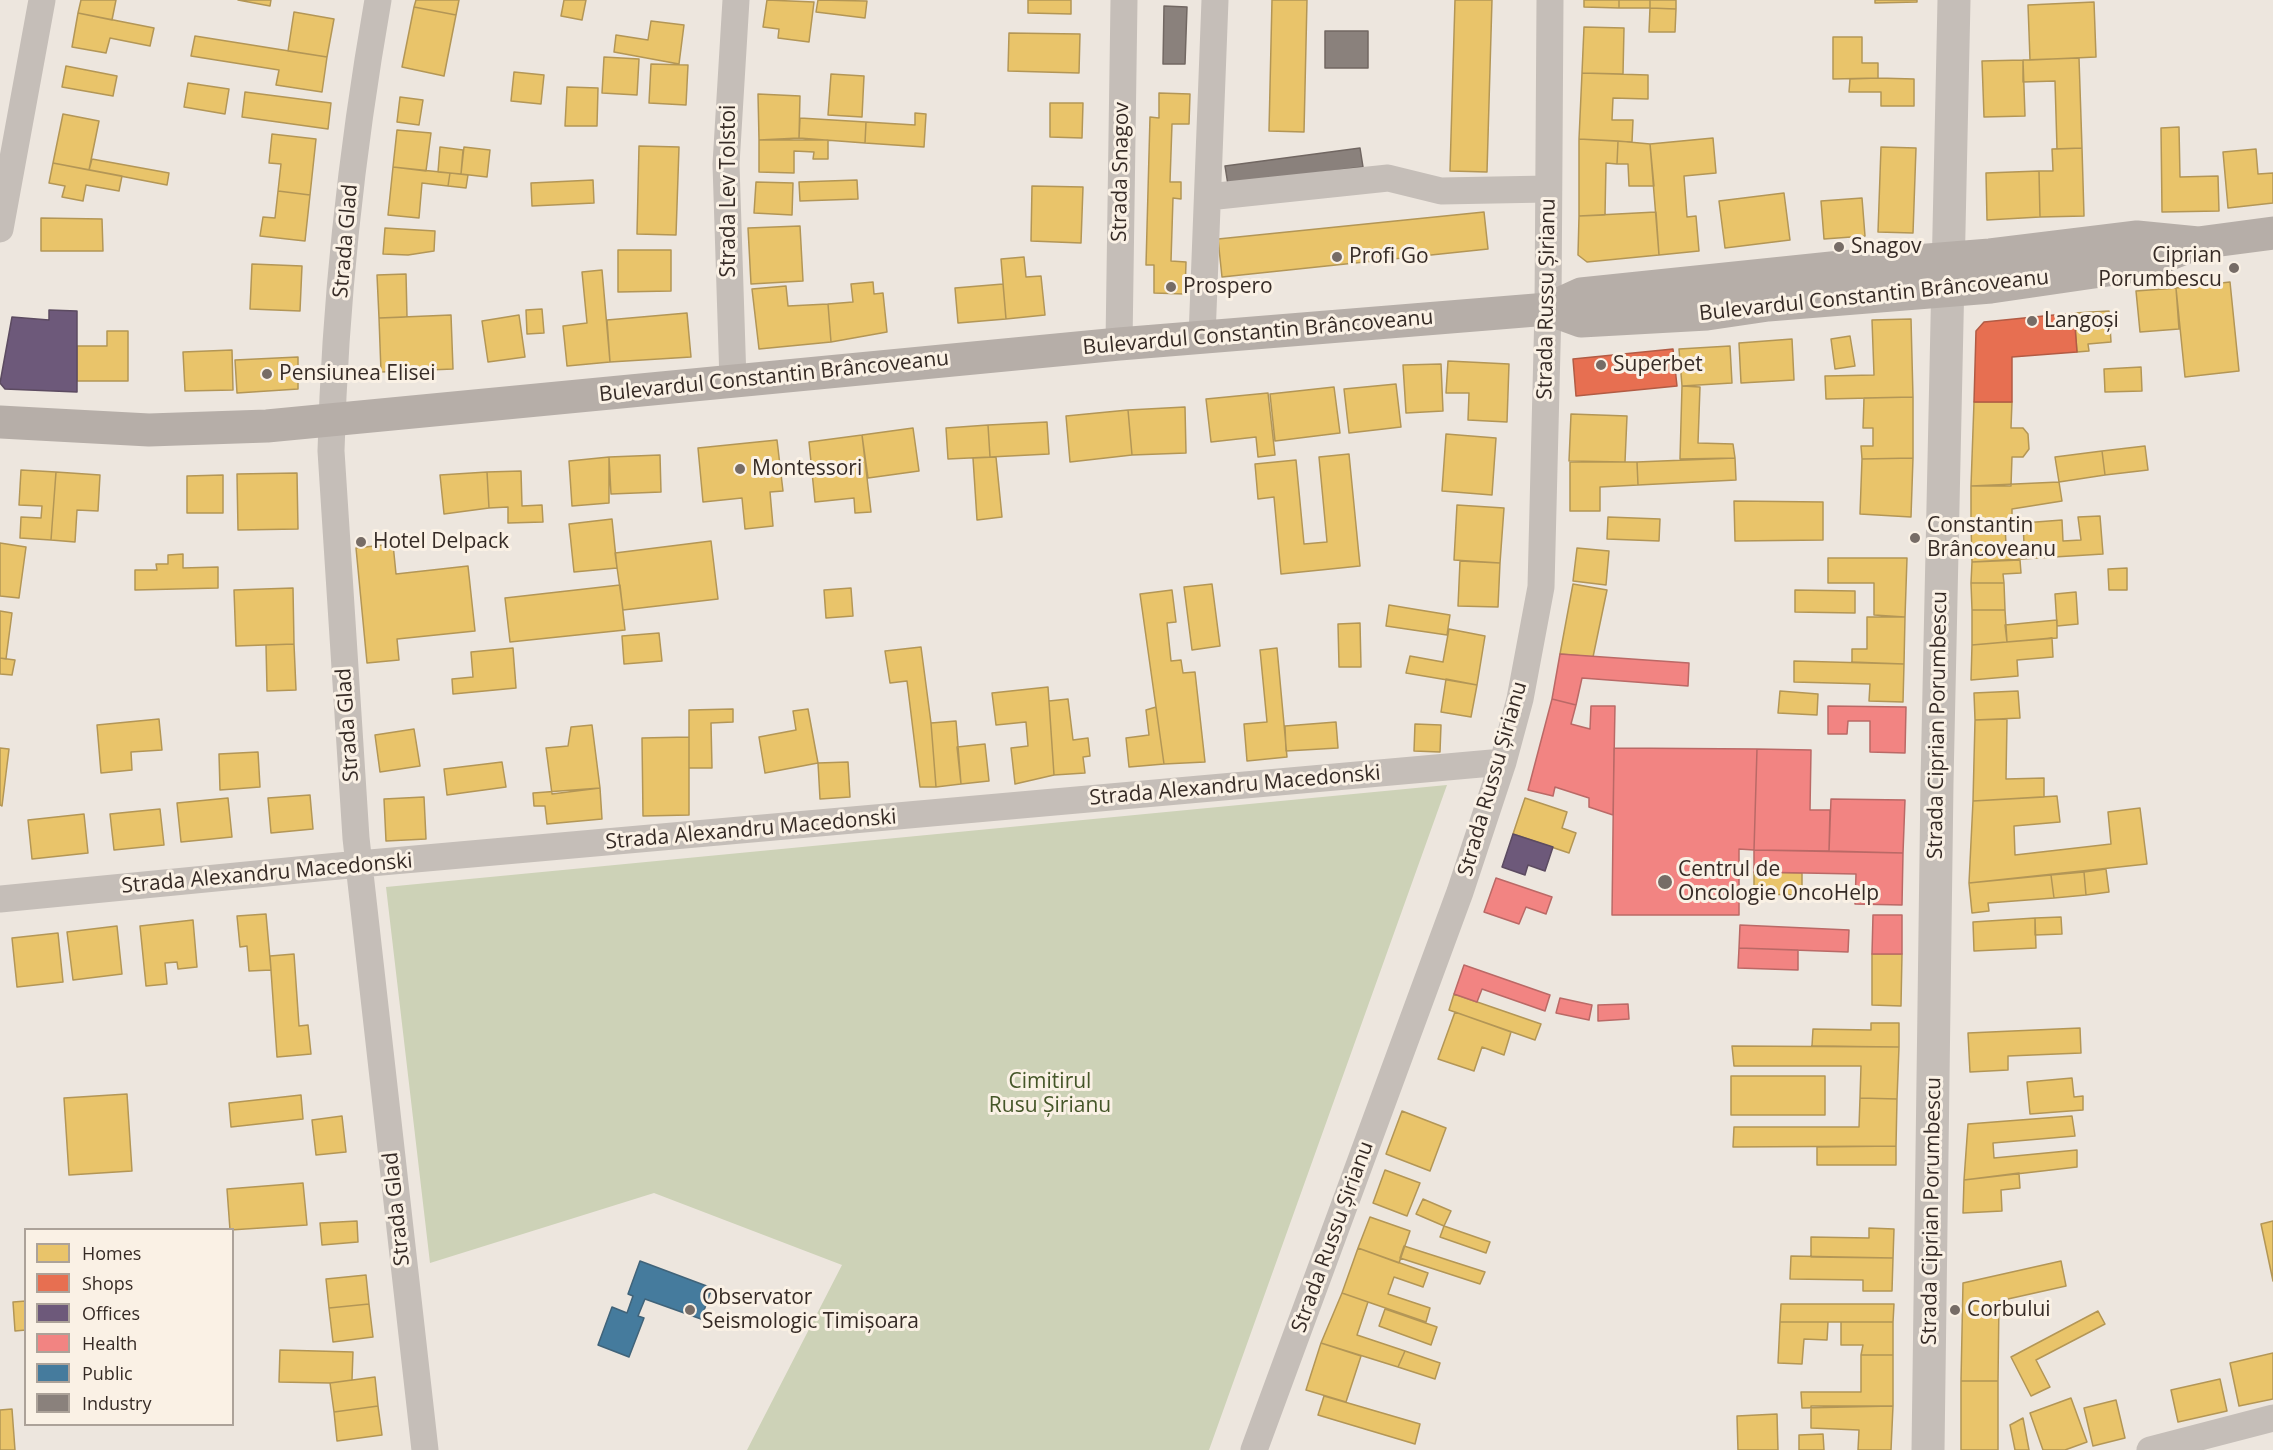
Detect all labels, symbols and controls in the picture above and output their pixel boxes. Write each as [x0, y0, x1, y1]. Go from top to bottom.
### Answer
street label: Strada Snagov [1107, 102, 1135, 242]
street label: Strada Lev Tolstoi [716, 105, 742, 277]
street label: Strada Glad [328, 183, 364, 299]
street label: Strada Russu Șirianu [1533, 198, 1561, 400]
place label: Snagov [1851, 234, 1922, 260]
marker: Snagov [1832, 240, 1846, 254]
place label: Ciprian Porumbescu [2098, 243, 2222, 293]
place label: Profi Go [1349, 244, 1429, 270]
marker: Profi Go [1330, 250, 1344, 264]
marker: Ciprian Porumbescu [2227, 261, 2241, 275]
street label: Bulevardul Constantin Brâncoveanu [1698, 265, 2050, 327]
place label: Prospero [1183, 274, 1273, 300]
marker: Prospero [1164, 280, 1178, 294]
street label: Bulevardul Constantin Brâncoveanu [1082, 305, 1434, 361]
place label: Langoși [2044, 308, 2119, 334]
marker: Langoși [2025, 314, 2039, 328]
street label: Bulevardul Constantin Brâncoveanu [598, 346, 950, 408]
place label: Superbet [1613, 352, 1703, 378]
marker: Superbet [1594, 358, 1608, 372]
place label: Pensiunea Elisei [279, 361, 436, 387]
marker: Pensiunea Elisei [260, 367, 274, 381]
place label: Montessori [752, 456, 862, 482]
marker: Montessori [733, 462, 747, 476]
place label: Constantin Brâncoveanu [1927, 513, 2056, 563]
place label: Hotel Delpack [373, 529, 509, 555]
marker: Constantin Brâncoveanu [1908, 531, 1922, 545]
marker: Hotel Delpack [354, 535, 368, 549]
street label: Strada Ciprian Porumbescu [1923, 591, 1953, 859]
street label: Strada Glad [331, 667, 365, 783]
street label: Strada Russu Șirianu [1453, 679, 1533, 879]
street label: Strada Alexandru Macedonski [1088, 761, 1382, 811]
street label: Strada Alexandru Macedonski [604, 805, 898, 855]
street label: Strada Alexandru Macedonski [120, 849, 414, 899]
place label: Centrul de Oncologie OncoHelp [1678, 857, 1879, 907]
marker: Centrul de Oncologie OncoHelp [1656, 873, 1674, 891]
park label: Cimitirul Rusu Șirianu [989, 1069, 1111, 1119]
street label: Strada Ciprian Porumbescu [1917, 1077, 1947, 1345]
street label: Strada Russu Șirianu [1287, 1138, 1379, 1336]
street label: Strada Glad [378, 1151, 416, 1267]
legend [24, 1228, 234, 1426]
text: Homes [82, 1241, 141, 1265]
text: Shops [82, 1271, 133, 1295]
place label: Observator Seismologic Timișoara [702, 1285, 919, 1335]
place label: Corbului [1967, 1297, 2051, 1323]
text: Offices [82, 1301, 140, 1325]
marker: Observator Seismologic Timișoara [683, 1303, 697, 1317]
marker: Corbului [1948, 1303, 1962, 1317]
text: Health [82, 1331, 137, 1355]
text: Public [82, 1361, 133, 1385]
text: Industry [82, 1391, 152, 1415]

